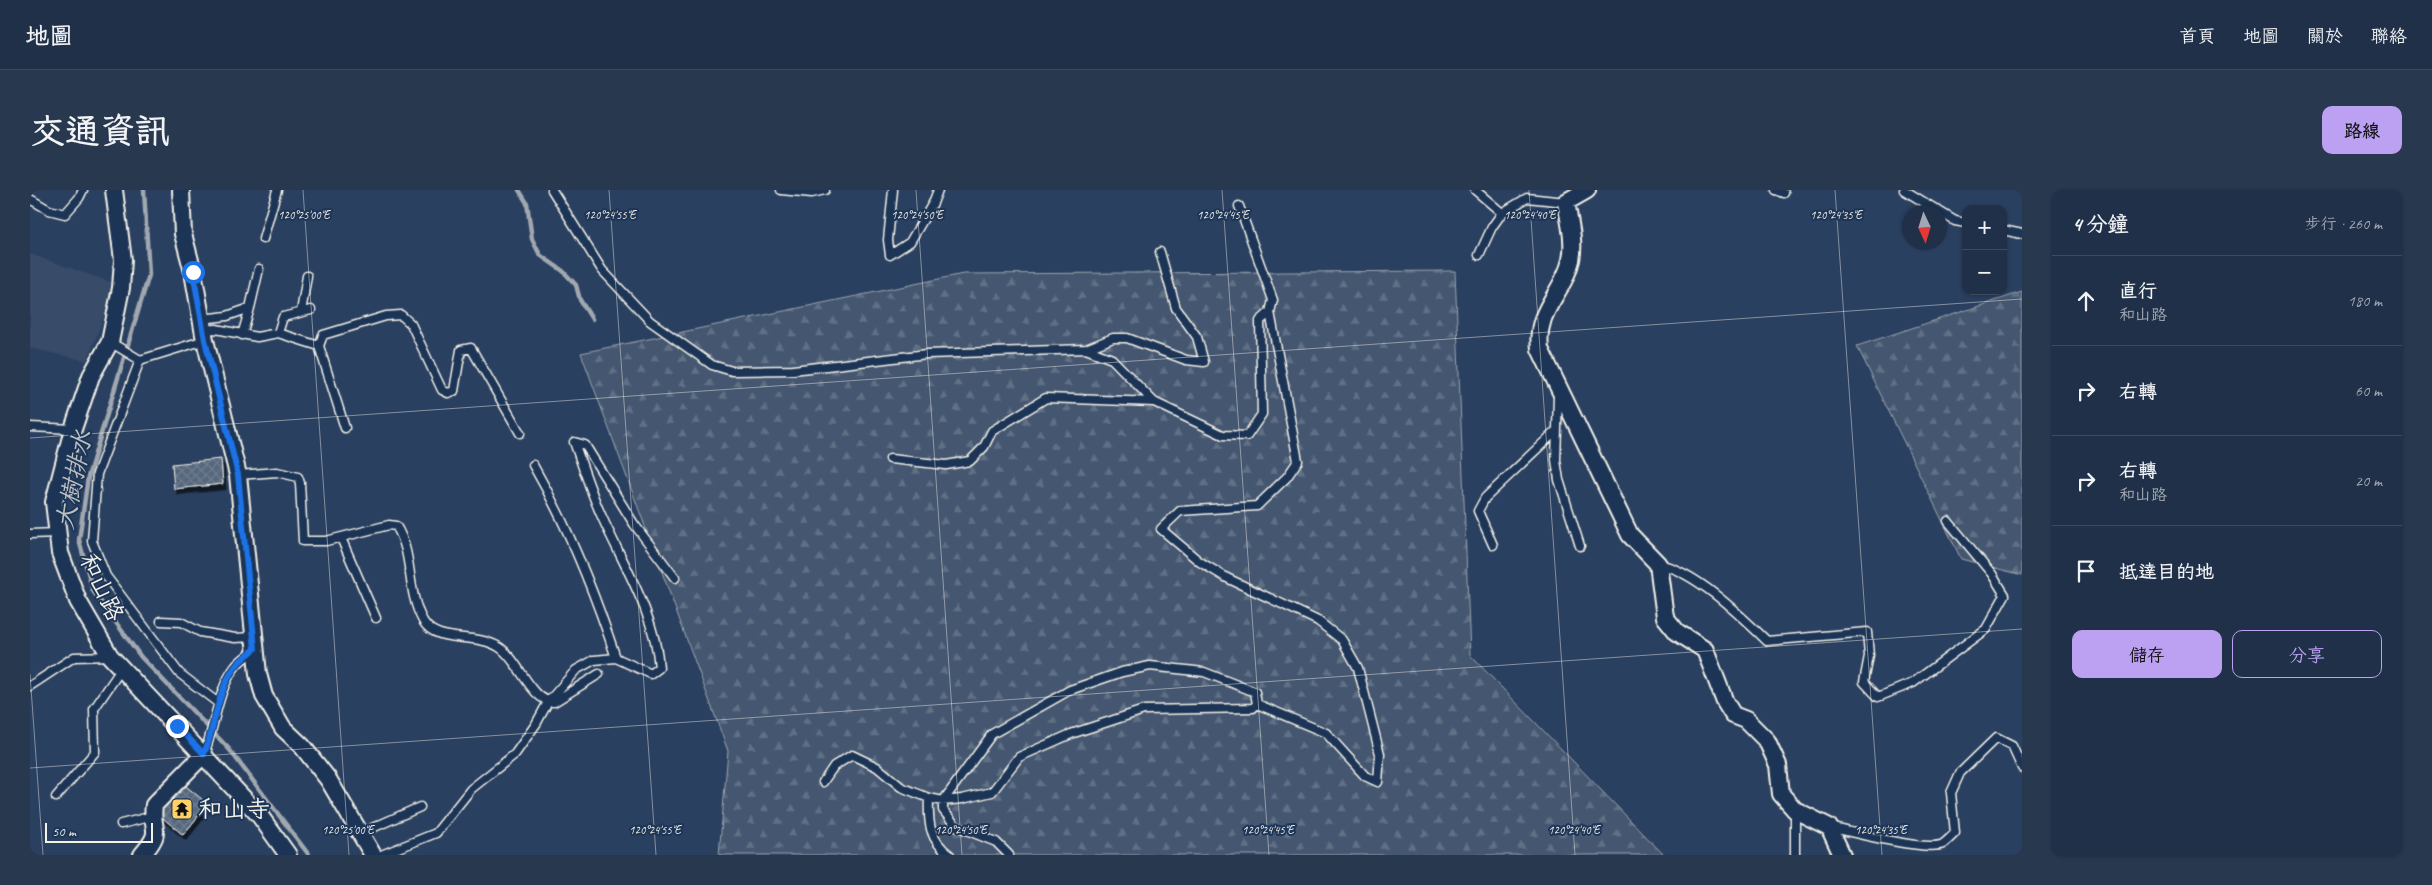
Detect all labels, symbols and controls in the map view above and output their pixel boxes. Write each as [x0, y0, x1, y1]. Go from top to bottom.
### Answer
text: 地圖 [25, 21, 73, 51]
text: 首頁 [2179, 25, 2215, 47]
text: 地圖 [2243, 25, 2279, 47]
text: 關於 [2307, 25, 2343, 47]
text: 聯絡 [2371, 25, 2407, 47]
button: 路線 [2322, 106, 2402, 154]
text: 交通資訊 [30, 109, 170, 154]
north arrow [1902, 205, 1947, 250]
map controls [1962, 205, 2007, 295]
button: + [1962, 205, 2007, 250]
text: 120°25'00"E [278, 207, 332, 223]
text: 120°24'55"E [584, 207, 638, 223]
text: 120°24'50"E [891, 207, 945, 223]
text: 120°24'45"E [1197, 207, 1251, 223]
text: 120°24'40"E [1504, 207, 1558, 223]
text: 120°24'35"E [1810, 207, 1864, 223]
text: 4 分鐘 [2072, 211, 2129, 237]
text: 步行 · 260 m [2305, 214, 2382, 234]
button: − [1962, 250, 2007, 295]
route start [182, 261, 205, 284]
text: 直行 [2119, 279, 2157, 303]
icon: ahead [2072, 287, 2100, 315]
text: 180 m [2348, 291, 2382, 311]
text: 和山路 [2119, 305, 2167, 325]
icon: right [2072, 377, 2100, 405]
text: 右轉 [2119, 380, 2157, 404]
text: 60 m [2355, 381, 2382, 401]
water label: 大樹排水 [49, 427, 99, 532]
text: 右轉 [2119, 459, 2157, 483]
icon: right [2072, 467, 2100, 495]
text: 20 m [2355, 471, 2382, 491]
text: 和山路 [2119, 485, 2167, 505]
street label: 和山路 [73, 548, 131, 626]
icon: arrive [2072, 557, 2100, 585]
text: 抵達目的地 [2119, 560, 2214, 584]
button: 儲存 [2072, 630, 2222, 678]
button: 分享 [2232, 630, 2382, 678]
route end [166, 715, 189, 738]
place label: 和山寺 [198, 794, 270, 824]
temple icon: 和山寺 [170, 797, 194, 821]
scale bar [45, 820, 152, 843]
text: 120°25'00"E [322, 822, 376, 838]
text: 120°24'55"E [629, 822, 683, 838]
text: 120°24'50"E [935, 822, 989, 838]
text: 120°24'45"E [1242, 822, 1296, 838]
text: 120°24'40"E [1548, 822, 1602, 838]
text: 120°24'35"E [1855, 822, 1909, 838]
text: 50 m [52, 823, 76, 840]

